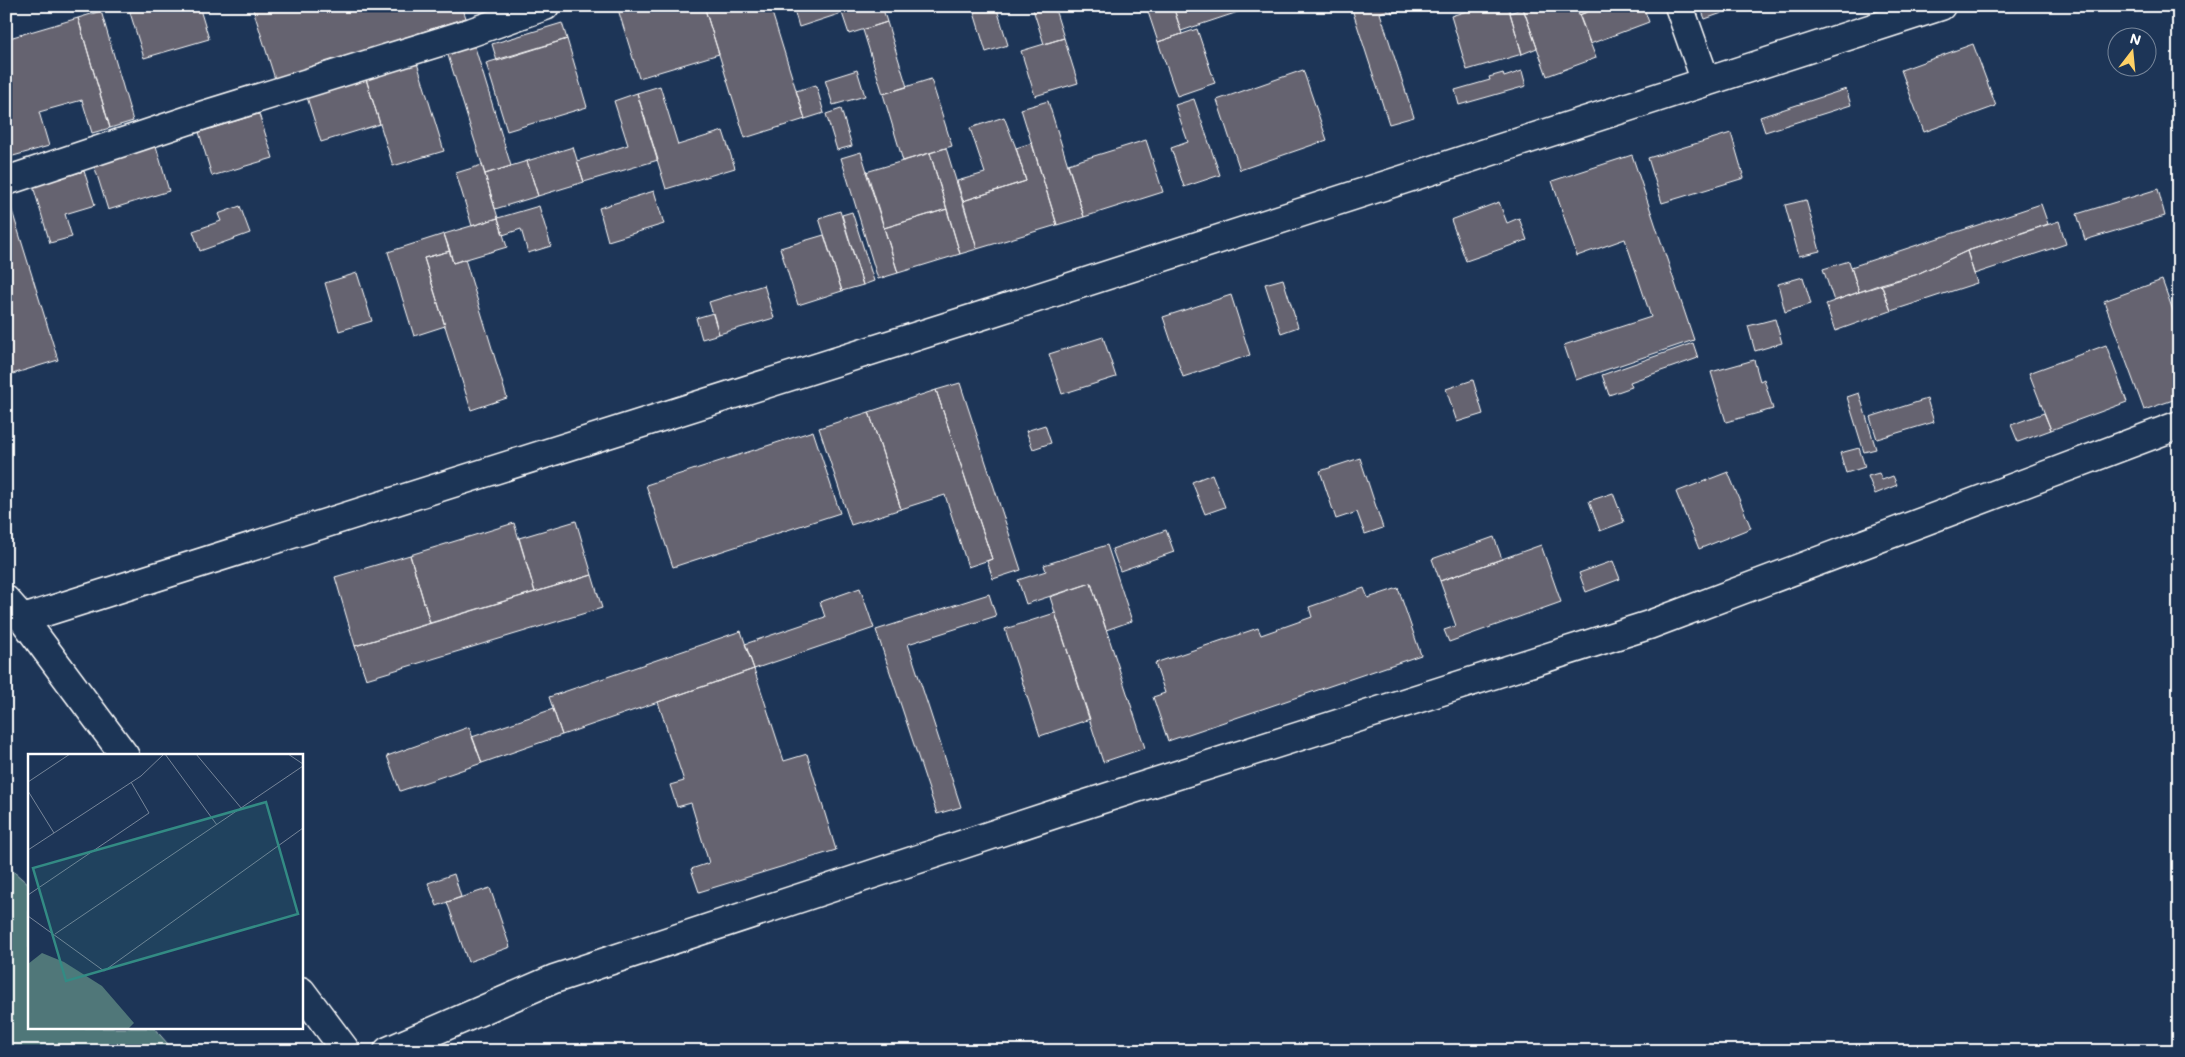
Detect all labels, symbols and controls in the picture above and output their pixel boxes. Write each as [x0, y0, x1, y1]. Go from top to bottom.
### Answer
north arrow [2108, 28, 2158, 78]
text: N [2128, 28, 2143, 50]
inset map [28, 754, 302, 1030]

